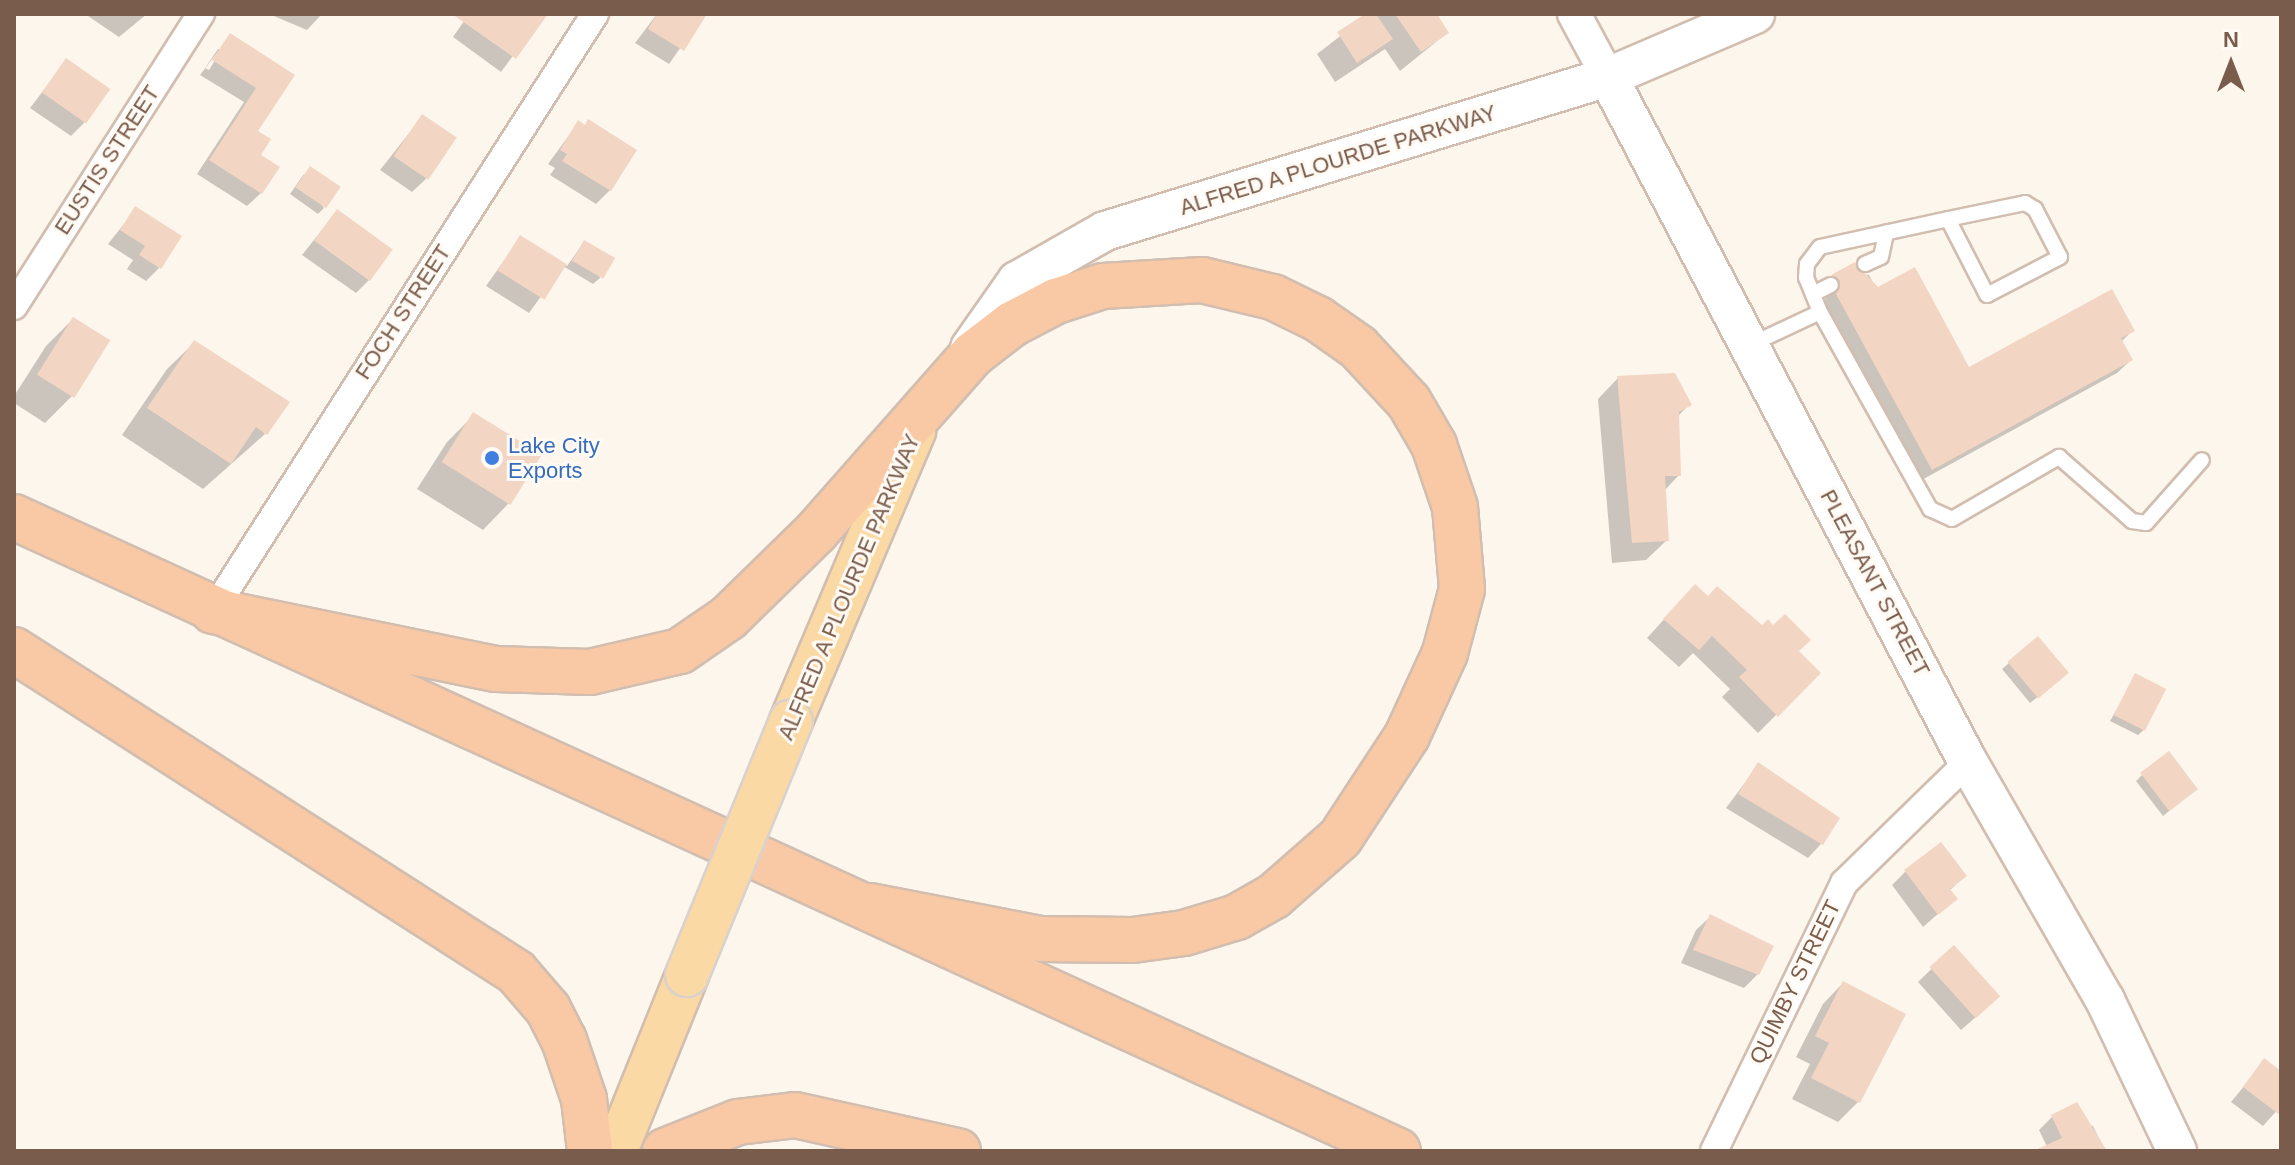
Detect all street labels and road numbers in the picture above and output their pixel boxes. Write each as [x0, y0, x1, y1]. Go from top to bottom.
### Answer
street label: EUSTIS STREET [49, 81, 165, 239]
street label: ALFRED A PLOURDE PARKWAY [1175, 99, 1501, 221]
street label: FOCH STREET [350, 240, 456, 384]
street label: ALFRED A PLOURDE PARKWAY [772, 429, 926, 745]
street label: PLEASANT STREET [1815, 485, 1935, 681]
street label: QUIMBY STREET [1744, 895, 1846, 1069]

